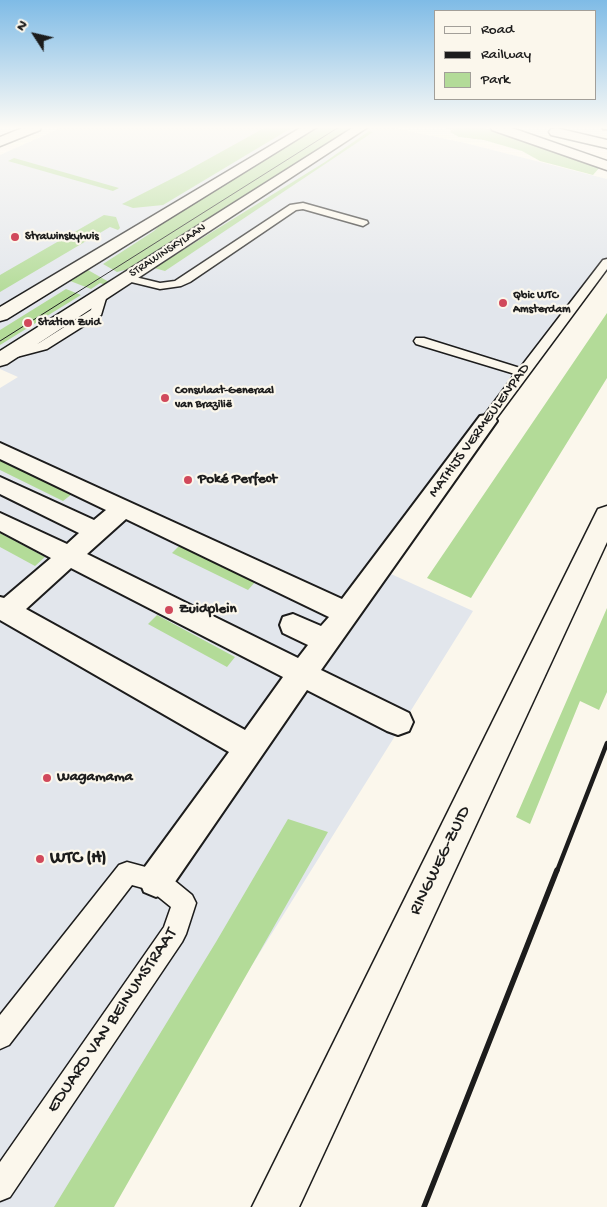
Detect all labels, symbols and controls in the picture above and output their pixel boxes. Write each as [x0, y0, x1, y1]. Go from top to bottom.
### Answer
north arrow [10, 10, 60, 60]
legend [434, 10, 597, 100]
text: N [13, 17, 32, 35]
text: Road [481, 21, 514, 39]
text: Railway [481, 46, 531, 64]
text: Park [481, 71, 510, 89]
street label: STRAWINSKYLAAN [127, 221, 209, 281]
place label: Strawinskyhuis [25, 230, 99, 244]
marker: Strawinskyhuis [9, 231, 21, 243]
place label: Qbic WTC Amsterdam [513, 289, 571, 317]
marker: Qbic WTC Amsterdam [497, 297, 509, 309]
place label: Station Zuid [38, 316, 100, 330]
marker: Station Zuid [22, 317, 34, 329]
street label: MATHIJS VERMEULENPAD [425, 361, 535, 501]
place label: Consulaat-Generaal van Brazilië [175, 384, 274, 412]
marker: Consulaat-Generaal van Brazilië [159, 392, 171, 404]
place label: Poké Perfect [198, 471, 277, 489]
marker: Poké Perfect [182, 474, 194, 486]
place label: Zuidplein [179, 601, 237, 619]
marker: Zuidplein [163, 604, 175, 616]
place label: Wagamama [57, 769, 133, 787]
marker: Wagamama [41, 772, 53, 784]
street label: RINGWEG-ZUID [405, 803, 477, 919]
place label: WTC (H) [50, 848, 107, 870]
marker: WTC (H) [34, 853, 46, 865]
street label: EDUARD VAN BEINUMSTRAAT [43, 924, 183, 1118]

